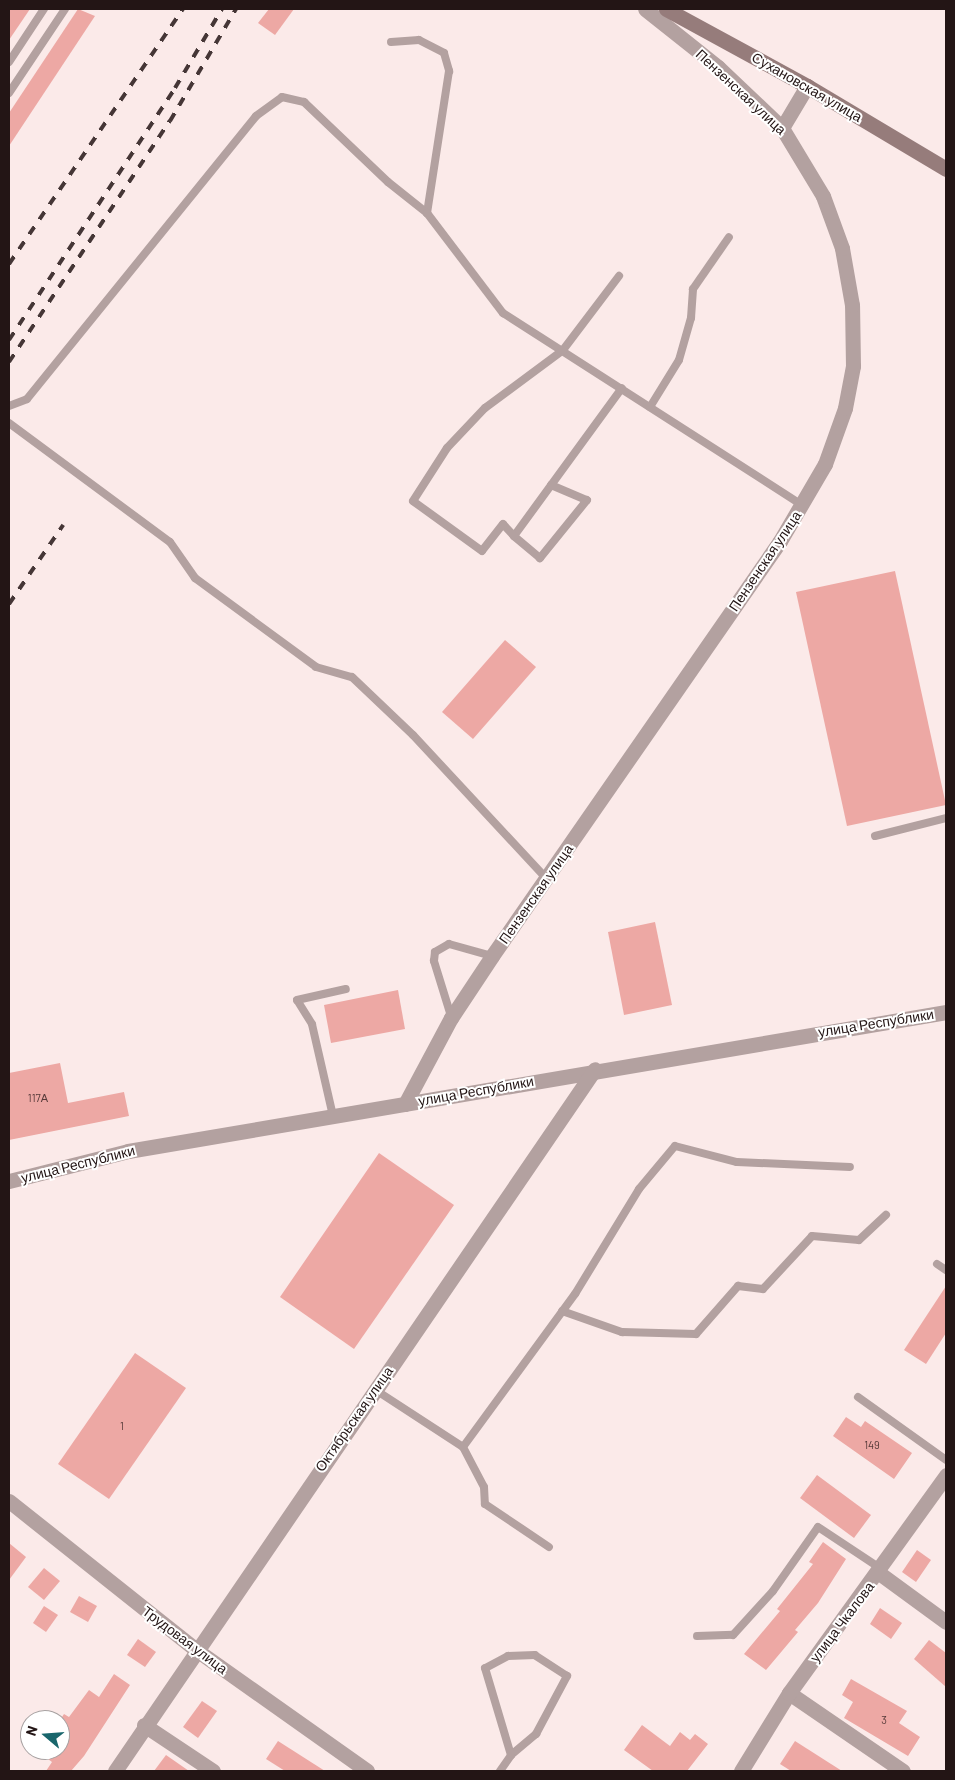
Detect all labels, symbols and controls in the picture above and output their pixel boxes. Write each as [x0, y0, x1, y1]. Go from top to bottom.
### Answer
street label: Пензенская улица [692, 46, 790, 138]
street label: Сухановская улица [749, 49, 865, 125]
street label: Пензенская улица [725, 508, 805, 614]
street label: Пензенская улица [495, 841, 577, 947]
street label: улица Республики [817, 1006, 935, 1040]
street label: улица Республики [417, 1073, 535, 1109]
house number: 117А [28, 1091, 48, 1105]
street label: улица Республики [19, 1142, 137, 1186]
street label: Октябрьская улица [311, 1363, 397, 1475]
house number: 1 [120, 1419, 124, 1433]
house number: 149 [864, 1438, 880, 1452]
street label: улица Чкалова [806, 1579, 878, 1665]
street label: Трудовая улица [139, 1603, 231, 1677]
north arrow [20, 1710, 70, 1760]
house number: 3 [881, 1713, 887, 1727]
text: N [22, 1723, 41, 1738]

